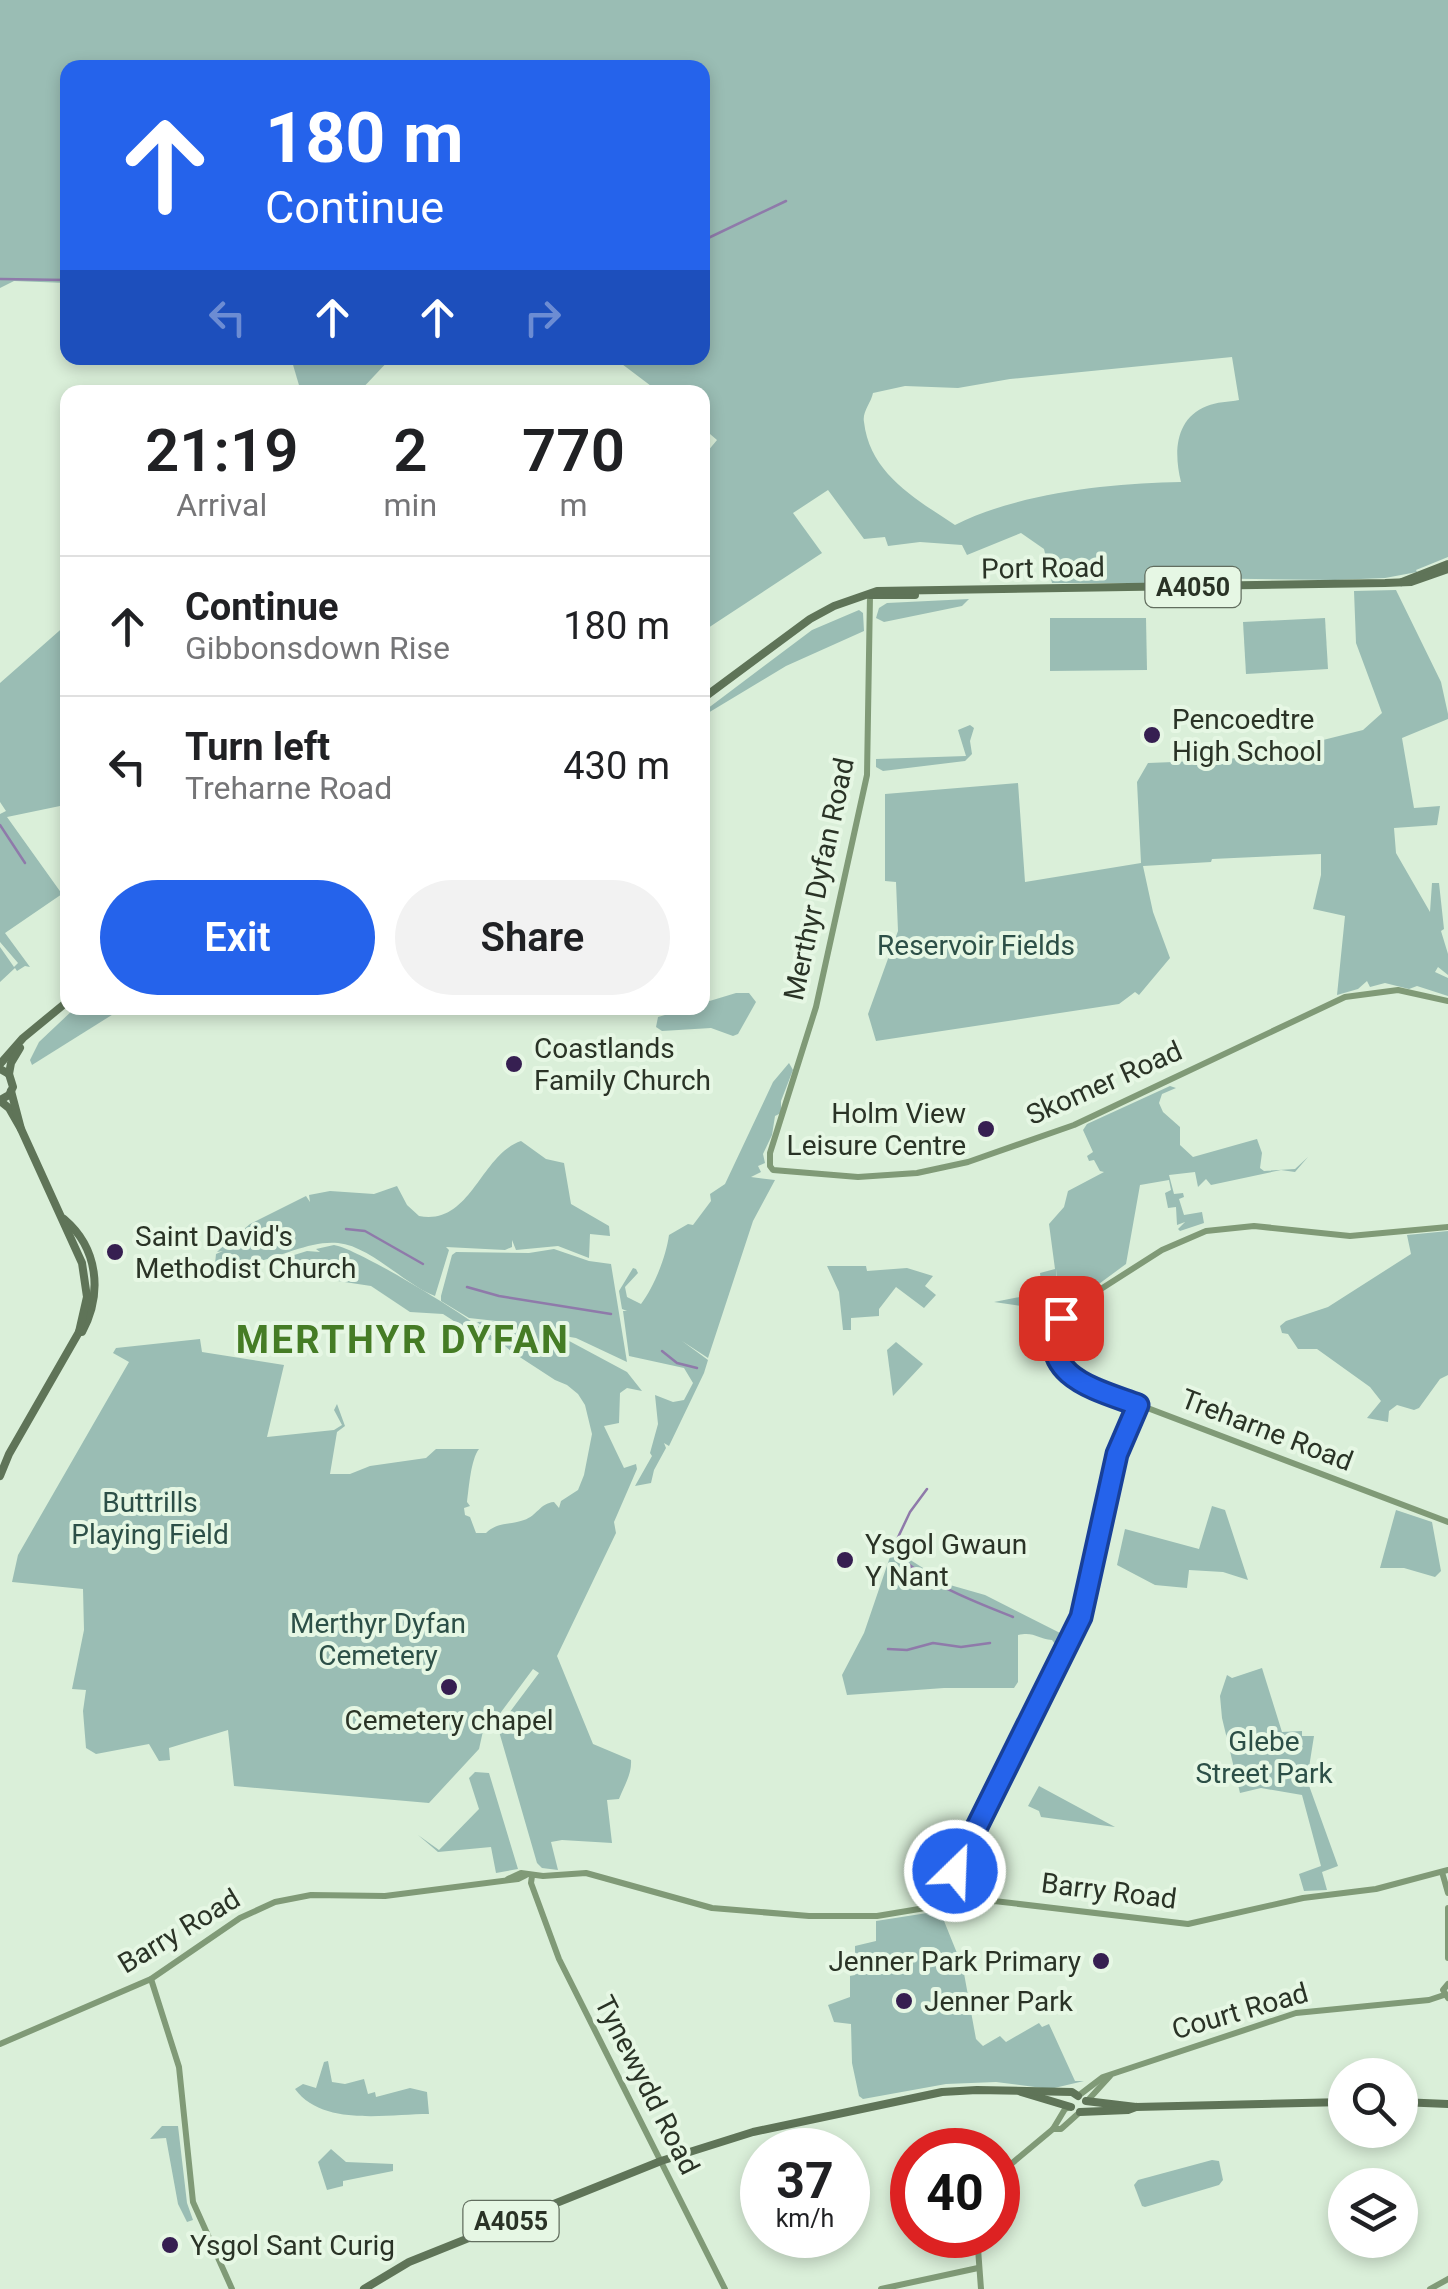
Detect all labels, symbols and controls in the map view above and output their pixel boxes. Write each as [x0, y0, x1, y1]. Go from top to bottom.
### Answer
text: 180 m [265, 97, 464, 179]
icon: ahead [100, 100, 230, 230]
text: Continue [265, 181, 444, 234]
icon: left [200, 290, 255, 345]
icon: ahead [305, 290, 360, 345]
icon: ahead [410, 290, 465, 345]
icon: right [515, 290, 570, 345]
text: 21:19 [145, 415, 299, 486]
text: 2 [393, 415, 427, 486]
text: 770 [522, 415, 625, 486]
text: Arrival [176, 486, 267, 524]
text: min [384, 486, 437, 524]
text: m [559, 486, 588, 524]
street label: Port Road [981, 550, 1105, 586]
road number: A4050 [1146, 567, 1240, 607]
text: Continue [185, 585, 339, 629]
icon: ahead [100, 599, 155, 654]
text: 180 m [563, 604, 670, 648]
text: Gibbonsdown Rise [185, 629, 450, 667]
place label: Pencoedtre High School [1172, 703, 1322, 768]
marker: Pencoedtre High School [1141, 724, 1163, 746]
text: Turn left [185, 725, 330, 769]
icon: left [100, 739, 155, 794]
text: 430 m [563, 744, 670, 788]
street label: Merthyr Dyfan Road [777, 755, 861, 1003]
text: Treharne Road [185, 769, 392, 807]
button: Exit [100, 880, 375, 995]
button: Share [395, 880, 670, 995]
park label: Reservoir Fields [877, 929, 1075, 962]
place label: Coastlands Family Church [534, 1032, 711, 1097]
street label: Skomer Road [1021, 1034, 1187, 1132]
marker: Coastlands Family Church [503, 1053, 525, 1075]
place label: Holm View Leisure Centre [787, 1097, 966, 1162]
marker: Holm View Leisure Centre [975, 1118, 997, 1140]
place label: Saint David's Methodist Church [135, 1220, 356, 1285]
marker: Saint David's Methodist Church [104, 1241, 126, 1263]
pin [1019, 1276, 1104, 1361]
icon: arrive [1034, 1291, 1089, 1346]
district label: MERTHYR DYFAN [236, 1318, 570, 1362]
street label: Treharne Road [1176, 1382, 1358, 1478]
park label: Buttrills Playing Field [71, 1486, 229, 1551]
place label: Ysgol Gwaun Y Nant [865, 1528, 1027, 1593]
marker: Ysgol Gwaun Y Nant [834, 1549, 856, 1571]
park label: Merthyr Dyfan Cemetery [290, 1607, 466, 1672]
marker: Cemetery chapel [438, 1676, 460, 1698]
place label: Cemetery chapel [344, 1704, 554, 1737]
park label: Glebe Street Park [1195, 1725, 1333, 1790]
position arrow [903, 1819, 1007, 1923]
street label: Barry Road [1039, 1866, 1179, 1916]
street label: Barry Road [112, 1882, 246, 1980]
place label: Jenner Park Primary [828, 1945, 1081, 1978]
marker: Jenner Park Primary [1090, 1950, 1112, 1972]
street label: Court Road [1168, 1976, 1312, 2046]
place label: Jenner Park [924, 1985, 1074, 2018]
street label: Tynewydd Road [588, 1990, 706, 2180]
marker: Jenner Park [893, 1990, 915, 2012]
map controls [1328, 2058, 1418, 2258]
button: search [1328, 2058, 1418, 2148]
speed limit sign: 40 [890, 2128, 1020, 2258]
text: 37 [776, 2152, 834, 2210]
button: layers [1328, 2168, 1418, 2258]
road number: A4055 [464, 2201, 558, 2241]
text: km/h [776, 2204, 834, 2233]
place label: Ysgol Sant Curig [190, 2229, 395, 2262]
marker: Ysgol Sant Curig [159, 2234, 181, 2256]

